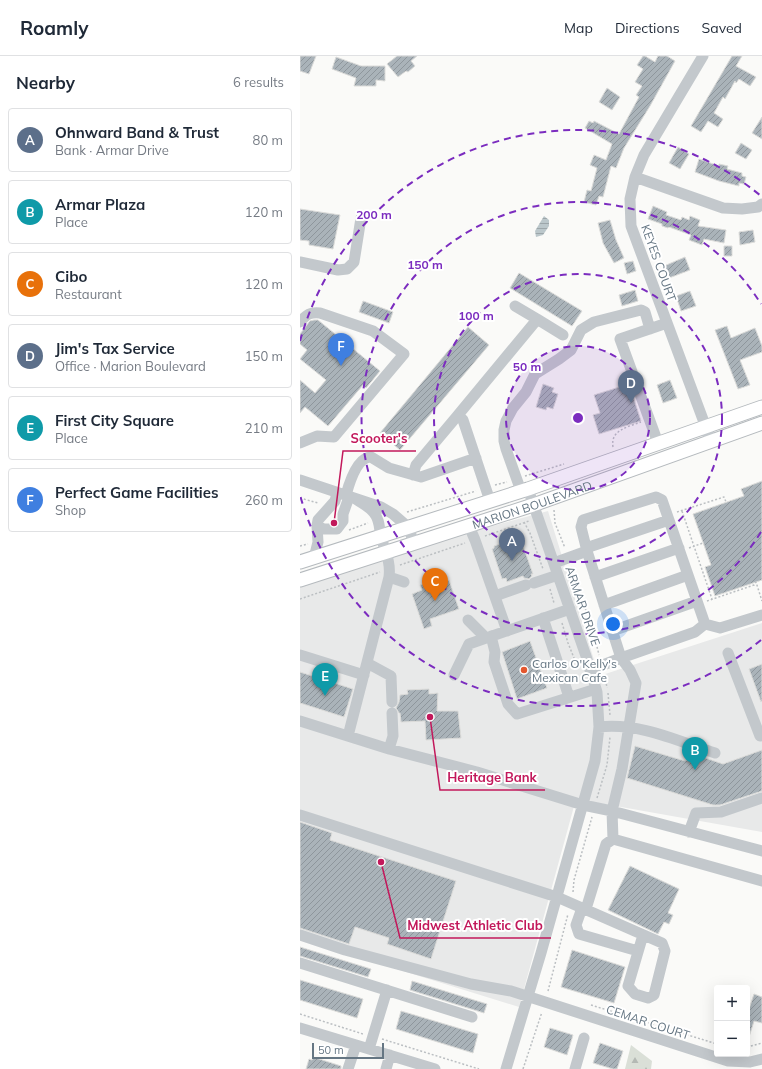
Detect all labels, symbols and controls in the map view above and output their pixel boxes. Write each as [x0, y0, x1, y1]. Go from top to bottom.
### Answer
text: Roamly [20, 16, 88, 40]
text: Map [564, 19, 593, 37]
text: Directions [615, 19, 680, 37]
text: Saved [702, 19, 742, 37]
text: Nearby [16, 72, 75, 93]
text: 6 results [233, 74, 284, 90]
text: Ohnward Band & Trust [55, 123, 219, 142]
text: A [25, 132, 35, 148]
text: 80 m [253, 132, 283, 148]
text: Bank · Armar Drive [55, 142, 169, 158]
text: Armar Plaza [55, 195, 145, 214]
text: B [26, 204, 34, 220]
text: 120 m [245, 204, 283, 220]
text: 200 m [356, 207, 392, 222]
text: Place [55, 214, 88, 230]
street label: KEYES COURT [638, 222, 680, 304]
text: 150 m [407, 257, 443, 272]
text: Cibo [55, 267, 87, 286]
text: C [26, 276, 34, 292]
text: 120 m [245, 276, 283, 292]
text: Restaurant [55, 286, 122, 302]
text: 100 m [458, 308, 494, 323]
pin: F [328, 333, 354, 366]
text: Jim's Tax Service [55, 339, 175, 358]
text: D [25, 348, 35, 364]
text: 150 m [245, 348, 283, 364]
text: Office · Marion Boulevard [55, 358, 206, 374]
text: 50 m [513, 359, 541, 374]
pin: D [618, 370, 644, 403]
text: First City Square [55, 411, 174, 430]
centre of rings [571, 411, 585, 425]
text: E [26, 420, 34, 436]
text: 210 m [245, 420, 283, 436]
callout: Scooter's [343, 426, 416, 451]
text: Place [55, 430, 88, 446]
text: Scooter's [351, 430, 407, 446]
street label: MARION BOULEVARD [470, 477, 594, 532]
text: Perfect Game Facilities [55, 483, 219, 502]
text: F [26, 492, 34, 508]
text: 260 m [245, 492, 283, 508]
text: Shop [55, 502, 86, 518]
pin: A [499, 528, 525, 561]
street label: ARMAR DRIVE [562, 564, 604, 648]
pin: C [422, 568, 448, 601]
your location [603, 614, 623, 634]
place label: Carlos O'Kelly's Mexican Cafe [532, 656, 617, 685]
pin: E [312, 663, 338, 696]
marker: Carlos O'Kelly's Mexican Cafe [519, 665, 529, 675]
pin: B [682, 737, 708, 770]
callout: Heritage Bank [440, 765, 545, 790]
text: Heritage Bank [447, 769, 538, 785]
callout: Midwest Athletic Club [400, 913, 551, 938]
text: Midwest Athletic Club [407, 917, 543, 933]
map controls [714, 985, 750, 1057]
button: + [714, 985, 750, 1021]
street label: CEMAR COURT [604, 1001, 692, 1043]
button: − [714, 1021, 750, 1057]
scale bar [312, 1041, 384, 1060]
text: 50 m [318, 1043, 344, 1057]

